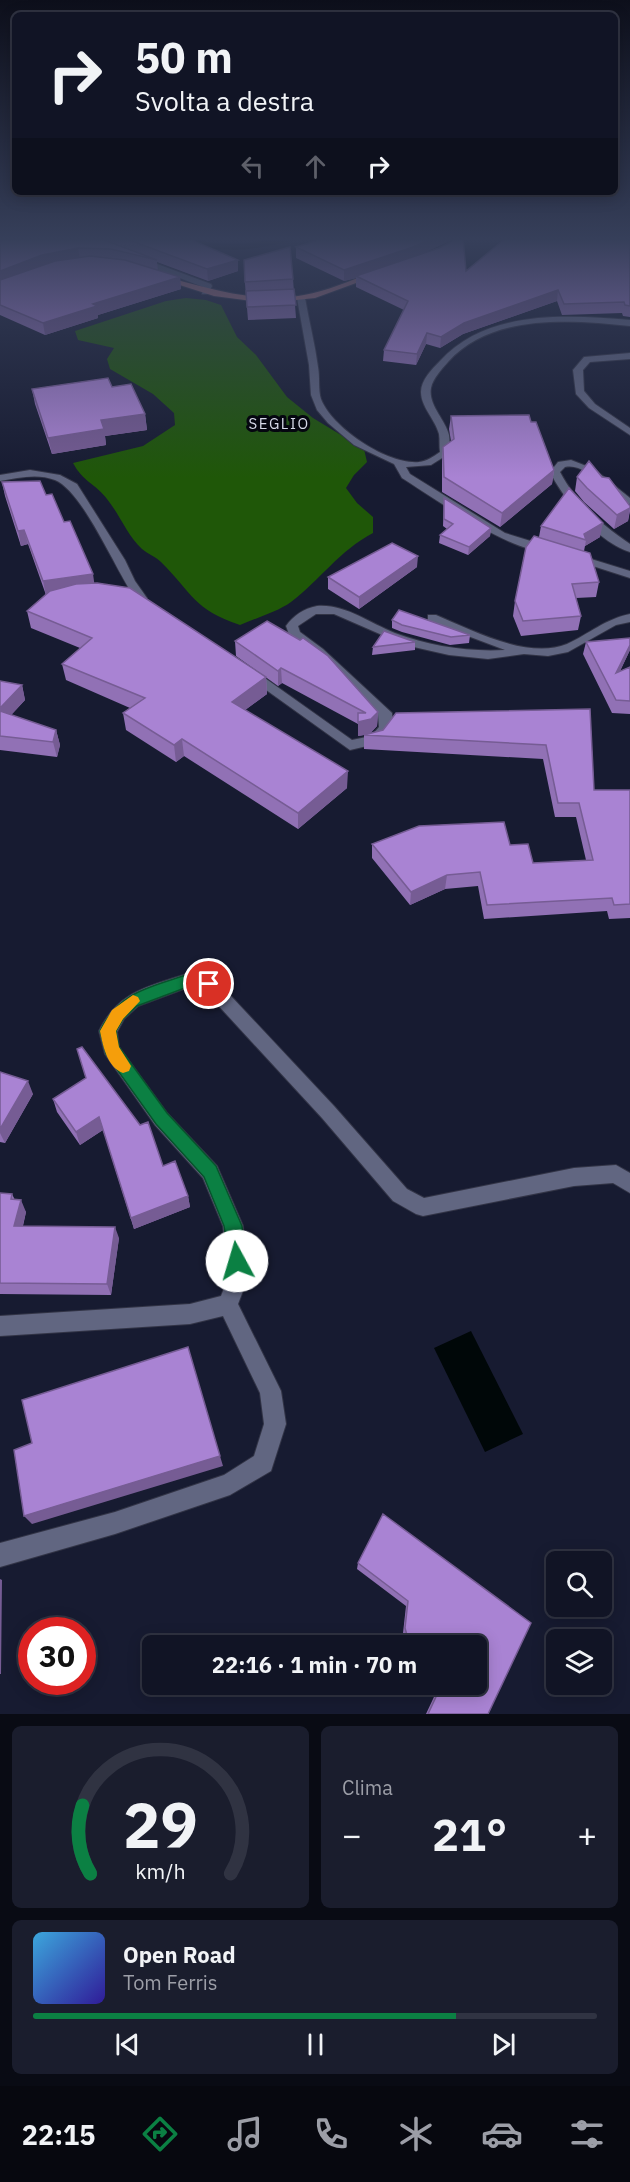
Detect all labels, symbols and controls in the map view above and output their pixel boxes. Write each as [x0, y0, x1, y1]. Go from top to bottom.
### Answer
text: 50 m [135, 30, 233, 85]
icon: right [36, 36, 114, 114]
text: Svolta a destra [135, 83, 314, 118]
icon: left [236, 150, 269, 183]
icon: ahead [299, 150, 332, 183]
icon: right [362, 150, 395, 183]
district label: SEGLIO [248, 414, 310, 433]
pin [183, 958, 234, 1009]
icon: arrive [192, 967, 225, 1000]
position arrow [205, 1229, 269, 1293]
map controls [546, 1551, 612, 1695]
button: search [546, 1551, 612, 1617]
speed limit sign: 30 [18, 1617, 96, 1695]
button: layers [546, 1629, 612, 1695]
text: 22:16 · 1 min · 70 m [212, 1650, 417, 1679]
text: Clima [342, 1774, 393, 1801]
text: 29 [123, 1784, 198, 1865]
text: 21° [432, 1805, 507, 1863]
text: − [342, 1813, 362, 1856]
text: + [577, 1813, 597, 1856]
text: km/h [135, 1857, 186, 1885]
text: Open Road [123, 1940, 236, 1969]
text: Tom Ferris [123, 1969, 218, 1996]
icon: previous [111, 2028, 144, 2061]
icon: pause [299, 2028, 332, 2061]
icon: next [487, 2028, 520, 2061]
icon: directions [139, 2113, 181, 2155]
icon: music [224, 2113, 266, 2155]
icon: phone [310, 2113, 352, 2155]
icon: climate [395, 2113, 437, 2155]
icon: car [481, 2113, 523, 2155]
icon: filters [566, 2113, 608, 2155]
text: 22:15 [22, 2117, 95, 2152]

